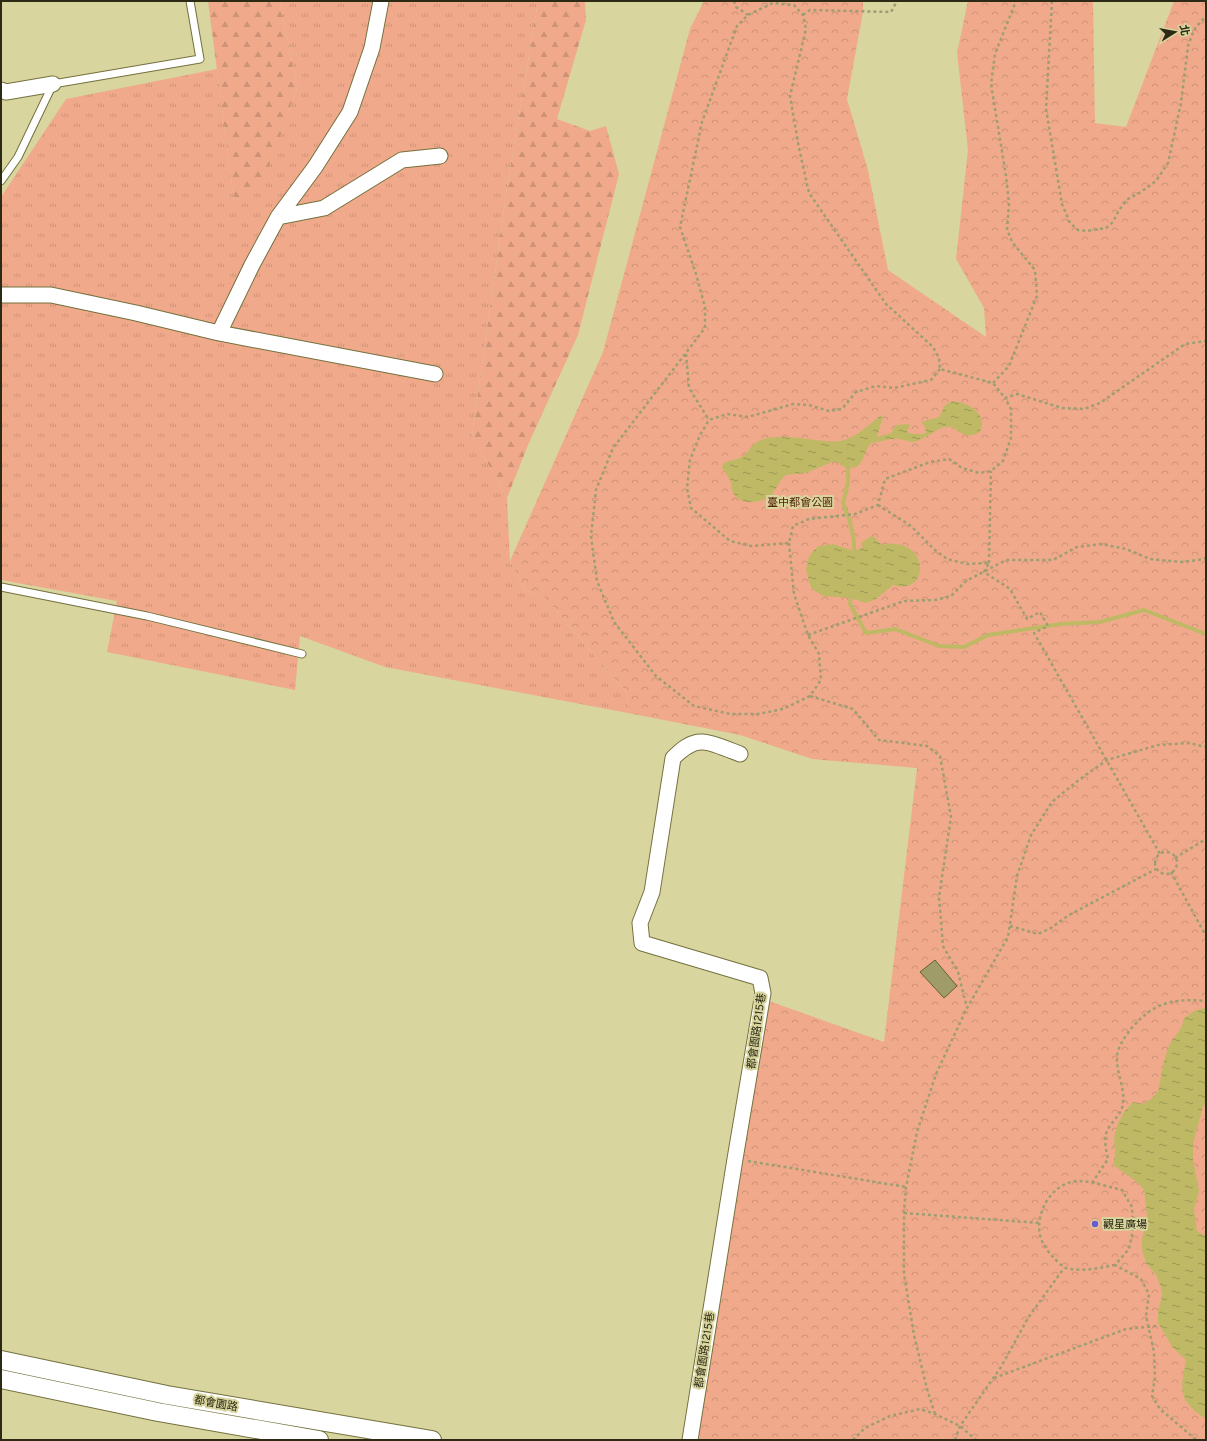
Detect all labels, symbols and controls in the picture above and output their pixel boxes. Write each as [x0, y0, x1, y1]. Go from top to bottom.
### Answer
north arrow [1155, 12, 1195, 52]
text: 北 [1176, 24, 1192, 37]
park label: 臺中都會公園 [767, 496, 833, 510]
street label: 都會園路1215巷 [745, 992, 769, 1070]
place label: 觀星廣場 [1103, 1218, 1147, 1232]
marker: 觀星廣場 [1090, 1219, 1100, 1229]
street label: 都會園路1215巷 [692, 1311, 718, 1389]
street label: 都會園路 [193, 1393, 239, 1415]

